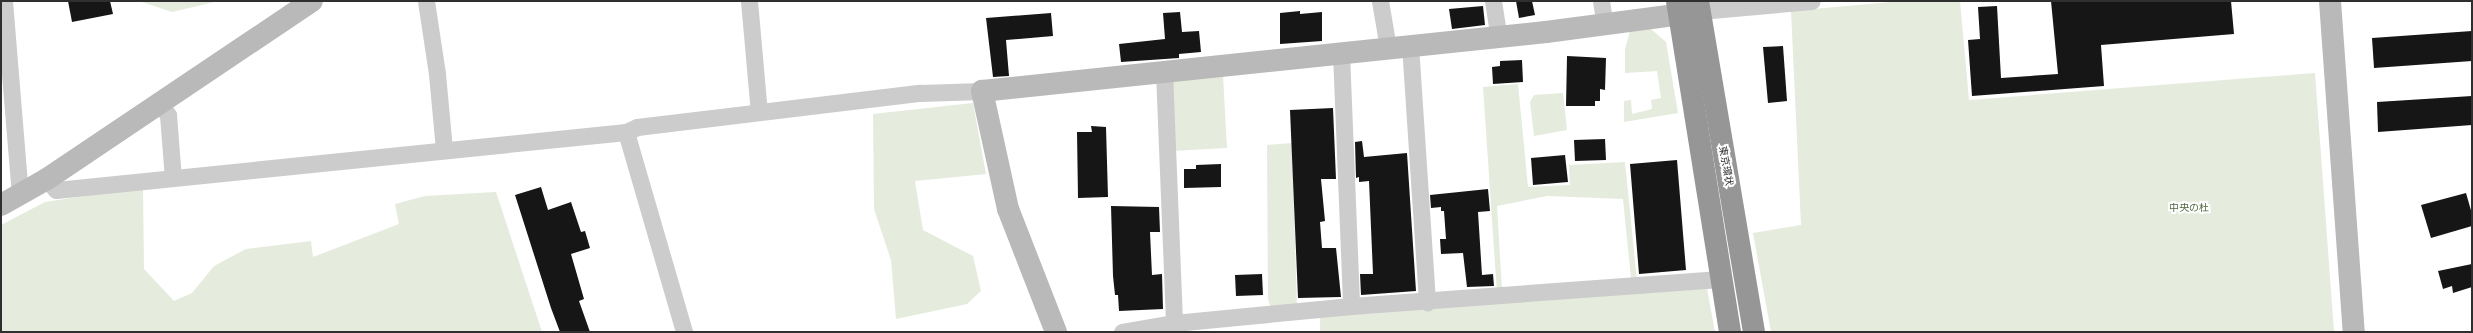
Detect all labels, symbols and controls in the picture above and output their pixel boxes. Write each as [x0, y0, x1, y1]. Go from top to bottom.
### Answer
street label: 東京環状 [1717, 145, 1735, 187]
park label: 中央の杜 [2169, 202, 2209, 214]

